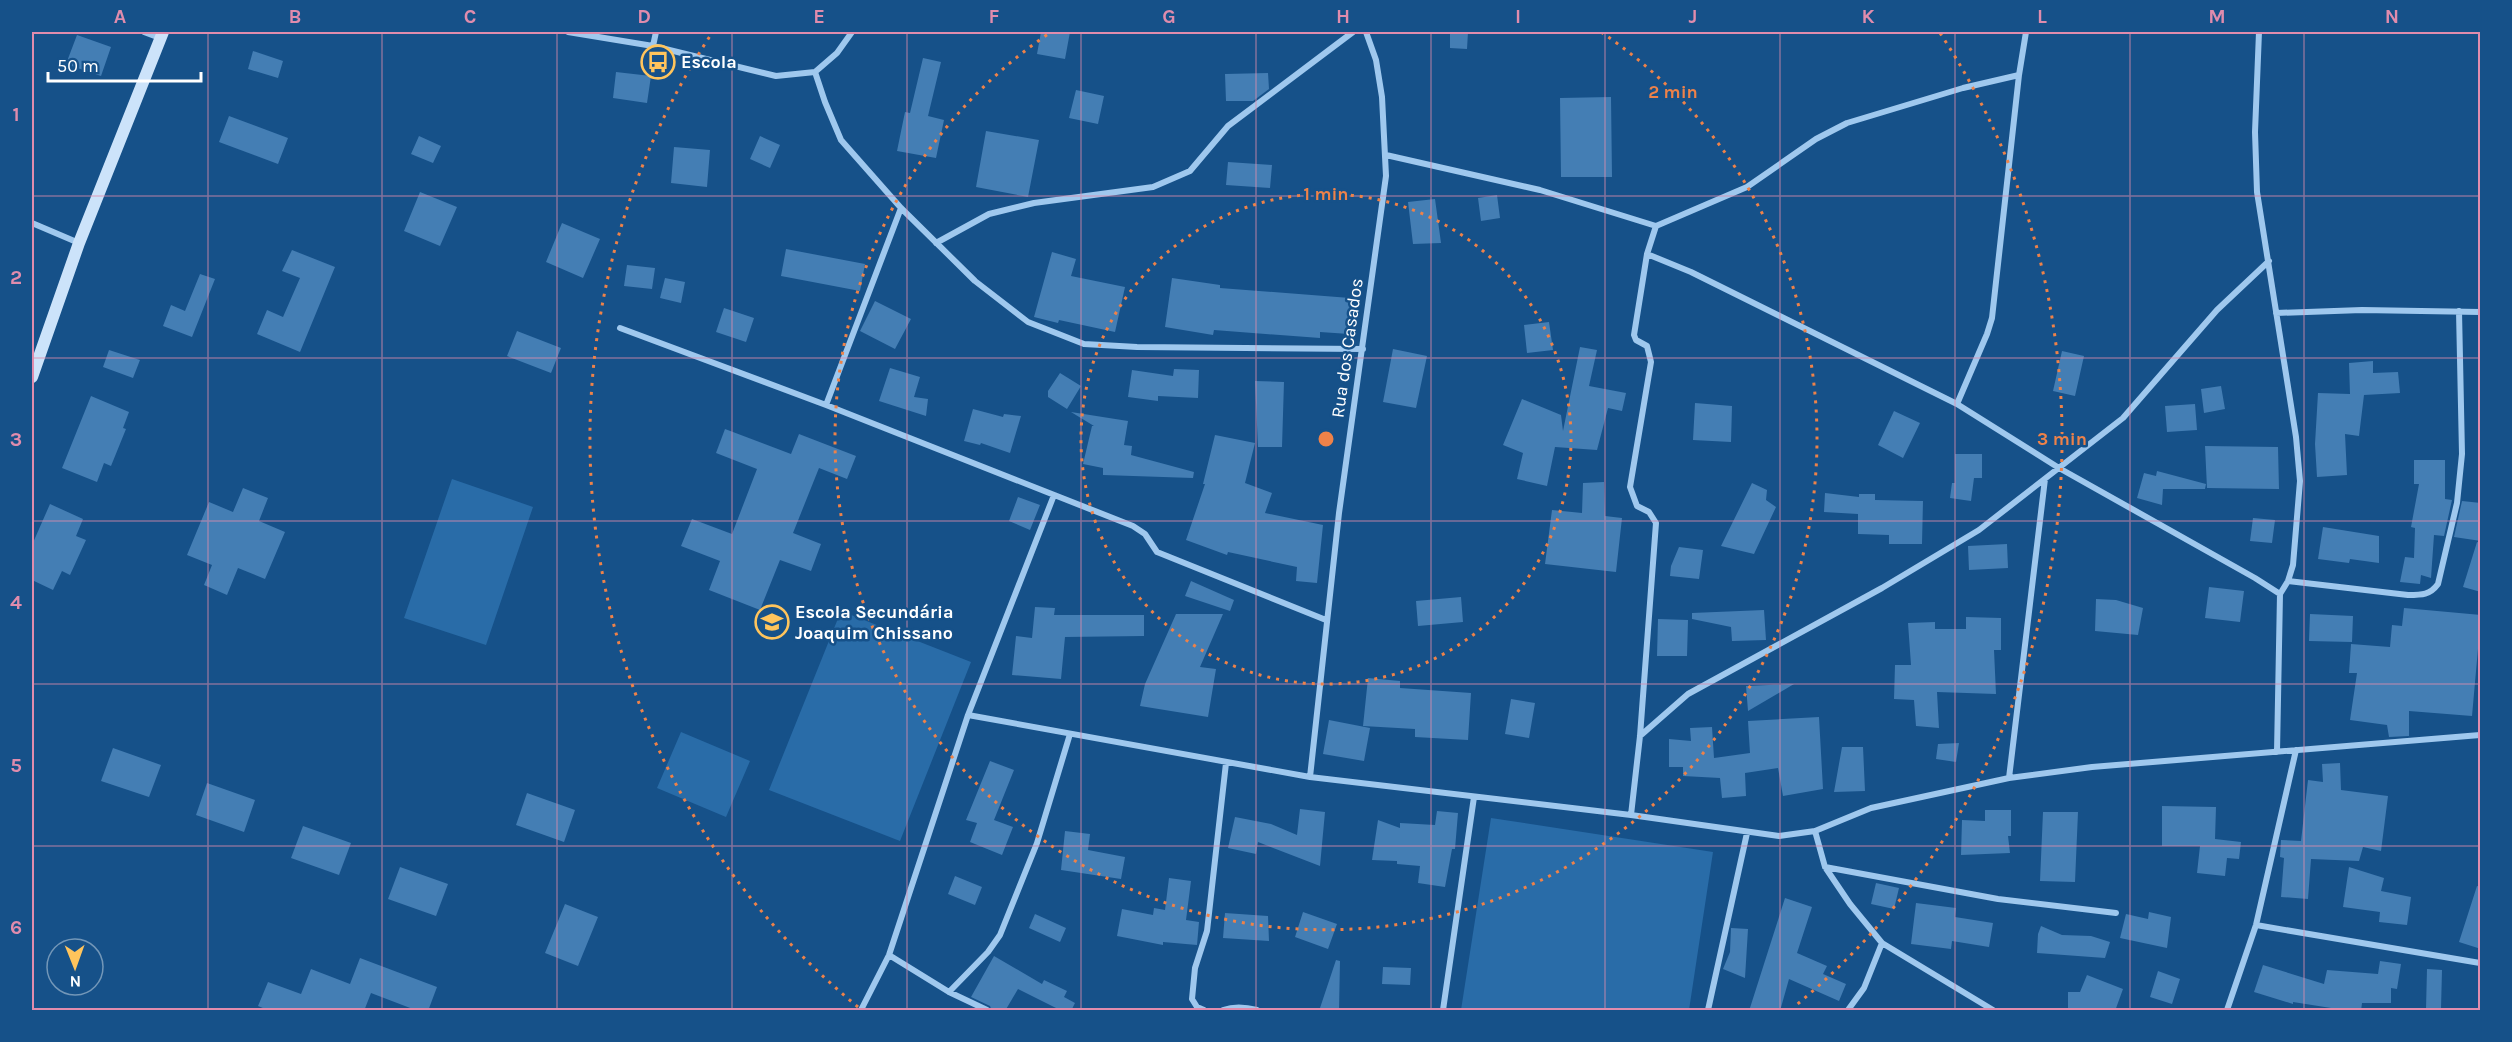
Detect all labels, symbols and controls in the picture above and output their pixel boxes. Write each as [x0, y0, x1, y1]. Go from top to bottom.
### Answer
text: A [114, 5, 127, 28]
text: B [289, 5, 301, 28]
text: C [464, 5, 476, 28]
text: D [637, 5, 651, 28]
text: E [813, 5, 825, 28]
text: F [989, 5, 1000, 28]
text: G [1162, 5, 1176, 28]
text: H [1336, 5, 1350, 28]
text: I [1515, 5, 1521, 28]
text: J [1689, 5, 1697, 28]
text: K [1861, 5, 1875, 28]
text: L [2037, 5, 2047, 28]
text: M [2208, 5, 2226, 28]
text: N [2385, 5, 2399, 28]
bus stop icon: Escola [640, 44, 676, 80]
scale bar [48, 45, 201, 83]
place label: Escola [681, 51, 737, 73]
text: 50 m [57, 55, 99, 77]
text: 2 min [1648, 81, 1698, 103]
text: 1 [12, 103, 20, 126]
text: 1 min [1303, 183, 1349, 205]
text: 2 [10, 266, 22, 289]
street label: Rua dos Casados [1326, 277, 1368, 419]
text: 3 [10, 428, 22, 451]
text: 3 min [2037, 428, 2087, 450]
centre of rings [1316, 429, 1336, 449]
text: 4 [10, 591, 22, 614]
place label: Escola Secundária Joaquim Chissano [795, 601, 953, 644]
school or university icon: Escola Secundária Joaquim Chissano [754, 604, 790, 640]
text: 5 [10, 754, 22, 777]
text: 6 [10, 916, 22, 939]
north arrow [45, 937, 105, 997]
text: N [69, 972, 81, 991]

